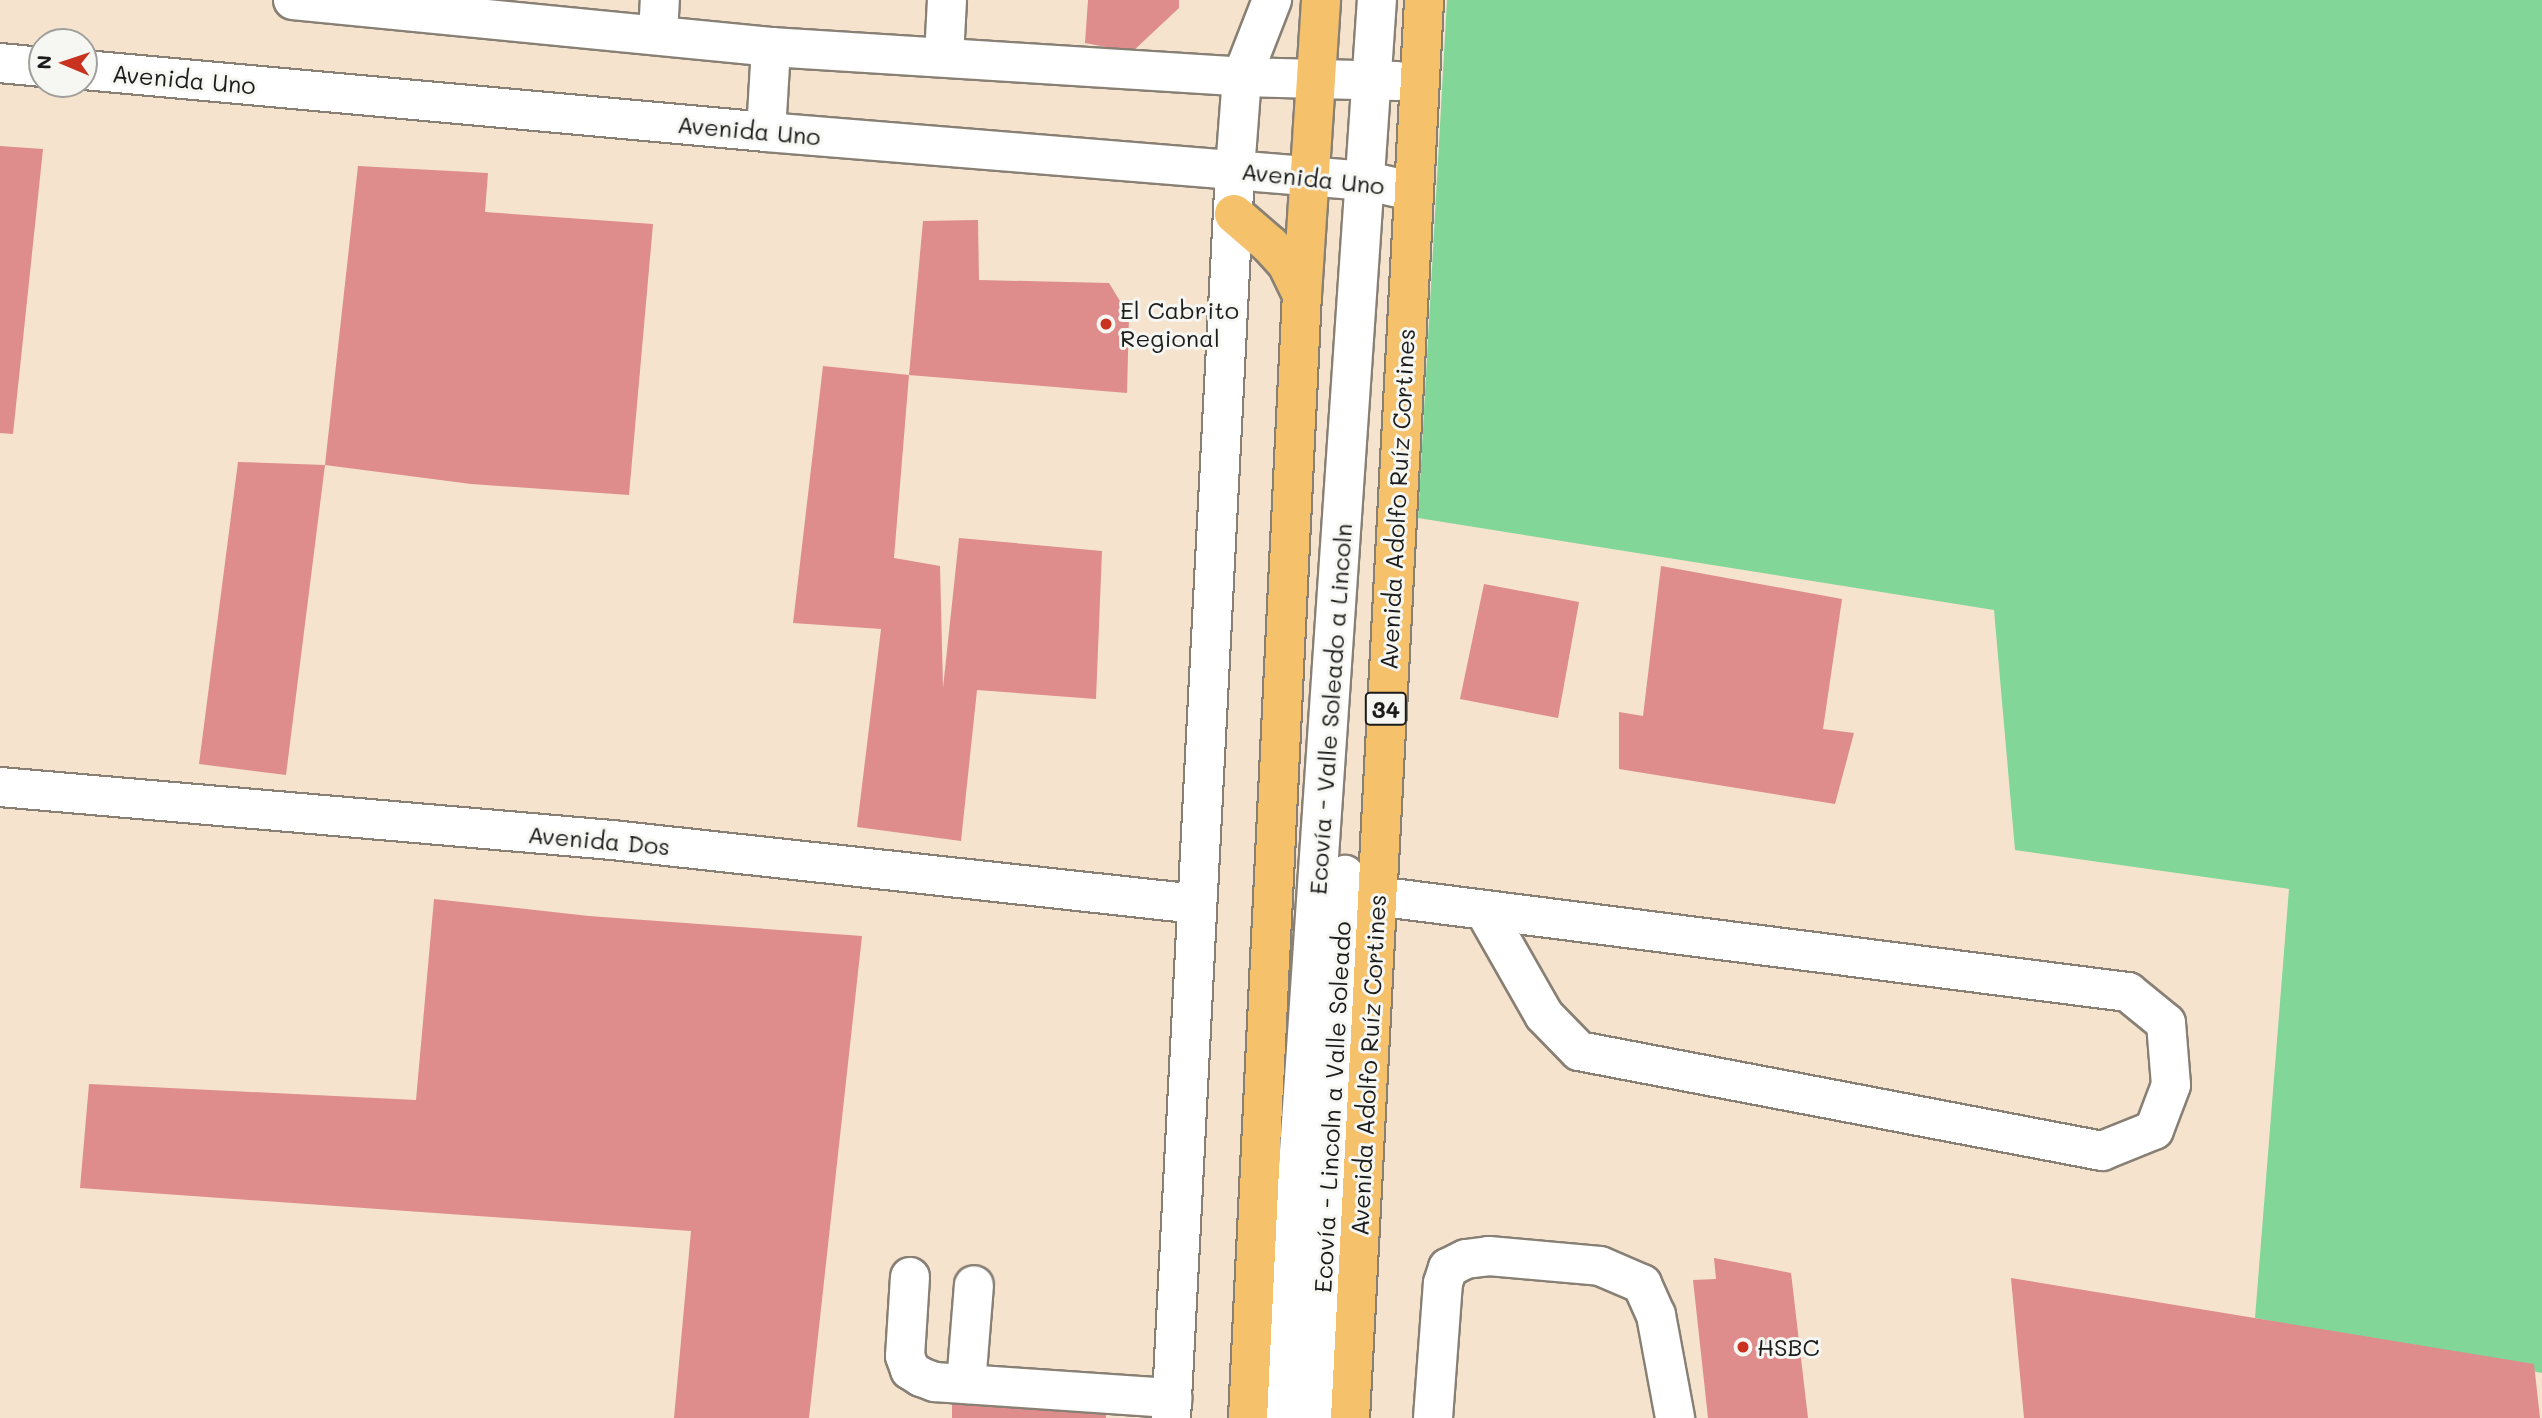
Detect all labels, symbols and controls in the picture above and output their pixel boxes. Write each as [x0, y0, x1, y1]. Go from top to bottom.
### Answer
north arrow [28, 28, 98, 98]
text: N [31, 55, 56, 70]
street label: Avenida Uno [111, 58, 257, 100]
street label: Avenida Uno [676, 109, 822, 151]
street label: Avenida Uno [1240, 156, 1386, 200]
place label: El Cabrito Regional [1120, 296, 1239, 352]
marker: El Cabrito Regional [1098, 316, 1114, 332]
street label: Avenida Adolfo Ruíz Cortines [1374, 328, 1420, 670]
street label: Ecovía - Valle Soleado a Lincoln [1303, 522, 1357, 896]
road number: 34 [1363, 690, 1409, 729]
street label: Avenida Dos [527, 819, 671, 861]
street label: Avenida Adolfo Ruíz Cortines [1345, 894, 1391, 1236]
street label: Ecovía - Lincoln a Valle Soleado [1308, 921, 1356, 1293]
place label: HSBC [1757, 1333, 1820, 1361]
marker: HSBC [1735, 1339, 1751, 1355]

